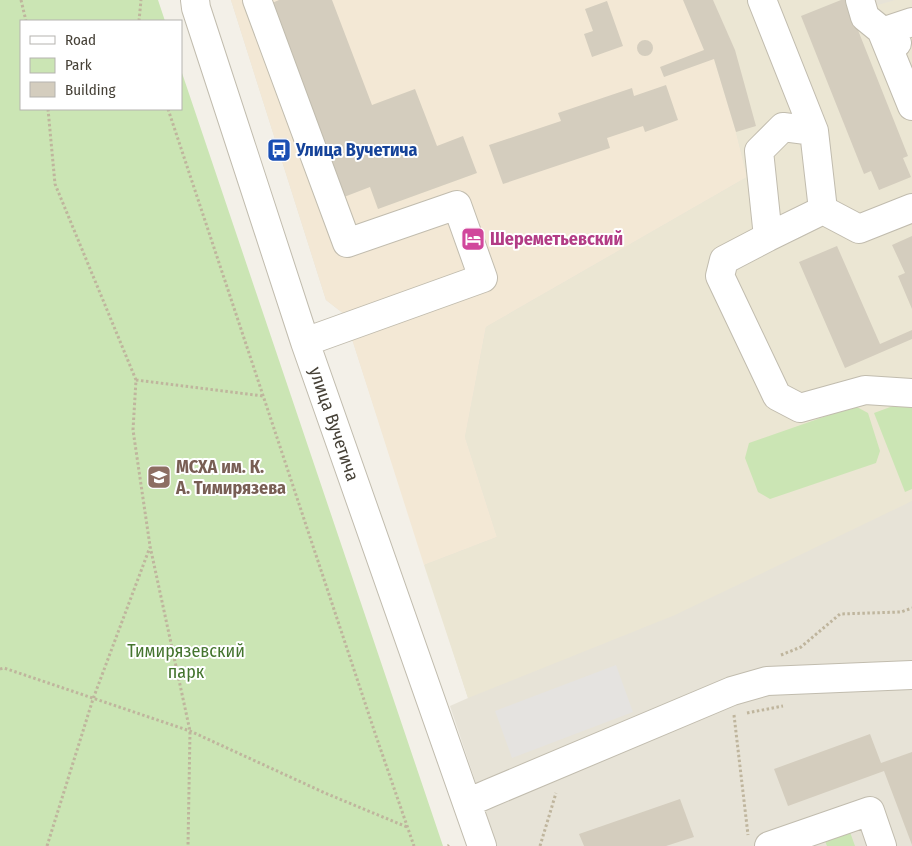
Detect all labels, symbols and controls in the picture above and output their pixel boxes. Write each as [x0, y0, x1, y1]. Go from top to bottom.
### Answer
legend [20, 20, 182, 110]
text: Road [65, 31, 96, 49]
text: Park [65, 56, 92, 74]
text: Building [65, 81, 116, 99]
bus stop icon: Улица Вучетича [266, 137, 292, 163]
place label: Улица Вучетича [295, 139, 418, 161]
hotel icon: Шереметьевский [460, 226, 486, 252]
place label: Шереметьевский [490, 228, 623, 250]
street label: улица Вучетича [304, 364, 364, 484]
place label: МСХА им. К. А. Тимирязева [175, 456, 286, 499]
school or university icon: МСХА им. К. А. Тимирязева [146, 464, 172, 490]
park label: Тимирязевский парк [127, 640, 245, 683]

